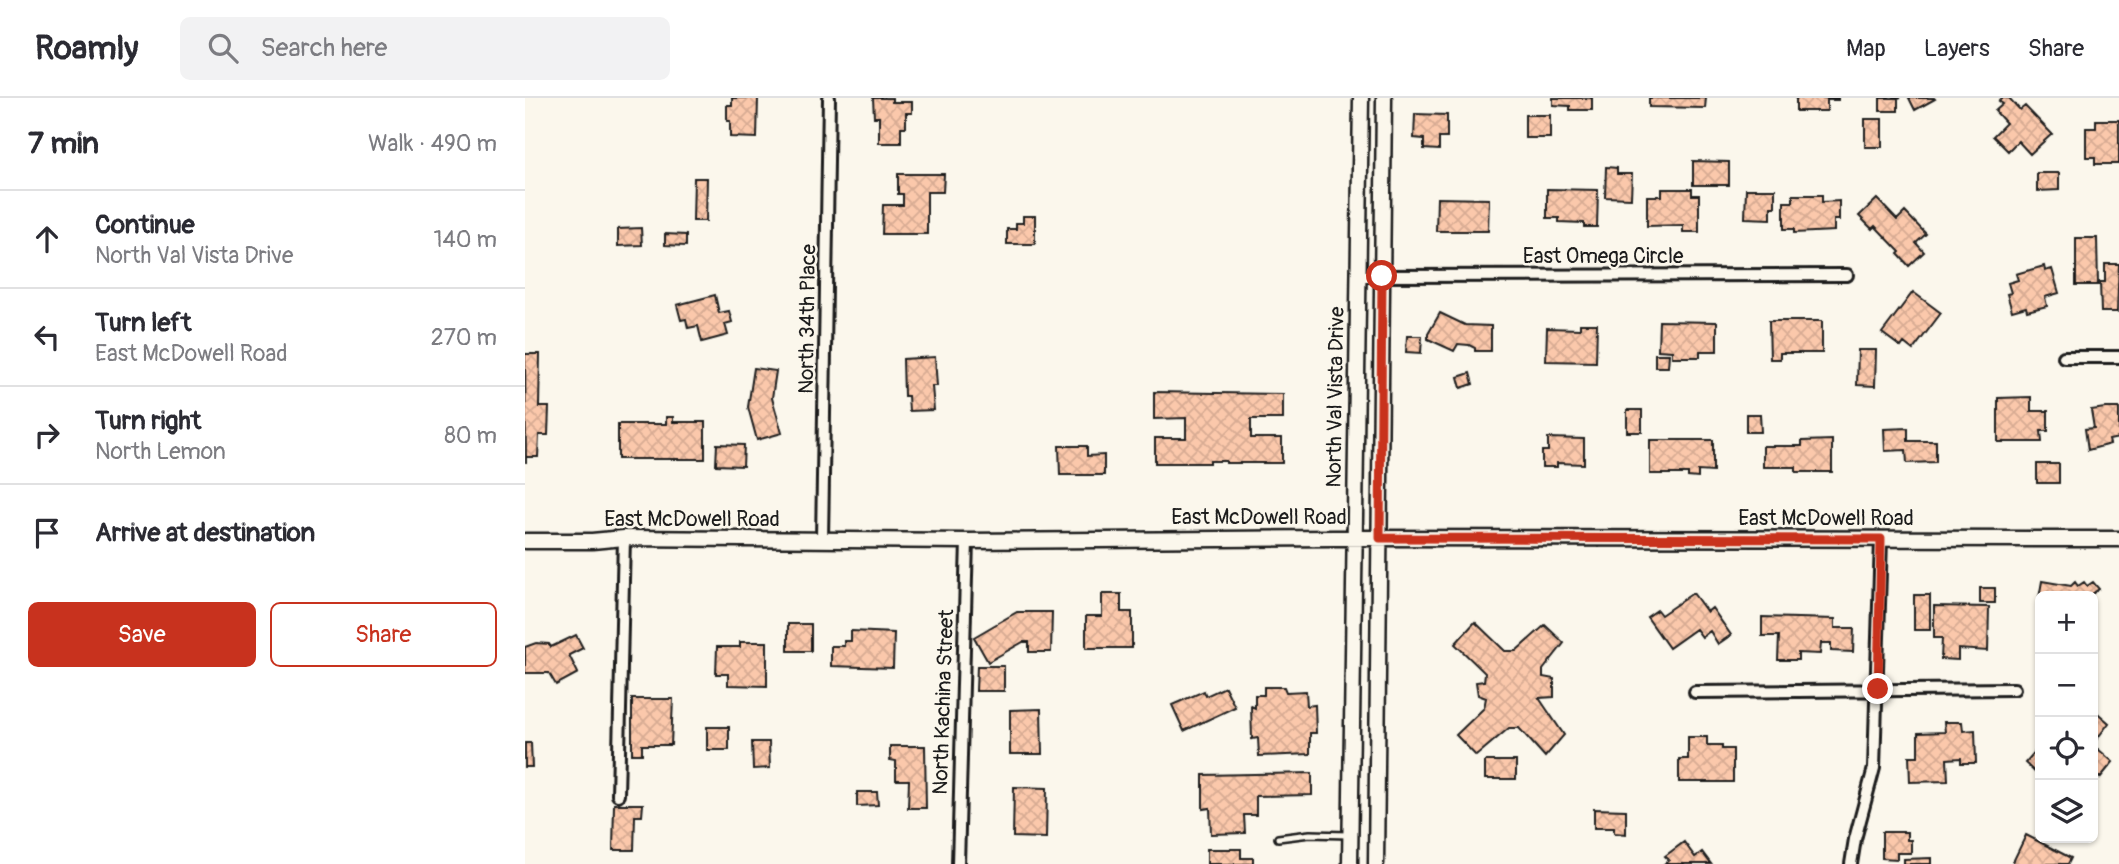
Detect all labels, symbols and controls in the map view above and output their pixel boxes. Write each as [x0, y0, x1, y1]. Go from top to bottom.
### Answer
search box [180, 17, 670, 80]
text: Roamly [35, 28, 138, 69]
icon: search [204, 29, 242, 67]
text: Search here [260, 32, 387, 64]
text: Map [1846, 34, 1886, 63]
text: Layers [1924, 34, 1990, 63]
text: Share [2028, 34, 2084, 63]
text: 7 min [28, 125, 99, 162]
text: Walk · 490 m [368, 129, 497, 158]
text: Continue [95, 209, 195, 241]
icon: ahead [28, 220, 66, 258]
text: 140 m [434, 225, 497, 254]
text: North Val Vista Drive [95, 241, 293, 270]
street label: North 34th Place [793, 243, 822, 394]
street label: East Omega Circle [1523, 243, 1684, 270]
route start [1366, 260, 1397, 291]
street label: North Val Vista Drive [1320, 306, 1351, 488]
text: Turn left [95, 307, 191, 339]
icon: left [28, 318, 66, 356]
text: 270 m [431, 323, 497, 352]
text: East McDowell Road [95, 339, 287, 368]
text: Turn right [95, 405, 201, 437]
icon: right [28, 416, 66, 454]
text: 80 m [444, 421, 497, 450]
text: North Lemon [95, 437, 226, 466]
street label: East McDowell Road [1171, 504, 1347, 531]
street label: East McDowell Road [1738, 505, 1914, 532]
street label: East McDowell Road [604, 506, 780, 533]
icon: arrive [28, 514, 66, 552]
text: Arrive at destination [95, 517, 315, 549]
map controls [2035, 591, 2098, 843]
button: + [2035, 591, 2098, 654]
button: Save [28, 602, 256, 667]
button: Share [270, 602, 497, 667]
street label: North Kachina Street [927, 608, 960, 795]
button: − [2035, 654, 2098, 717]
route end [1862, 673, 1893, 704]
button: locate [2035, 717, 2098, 780]
button: layers [2035, 780, 2098, 843]

